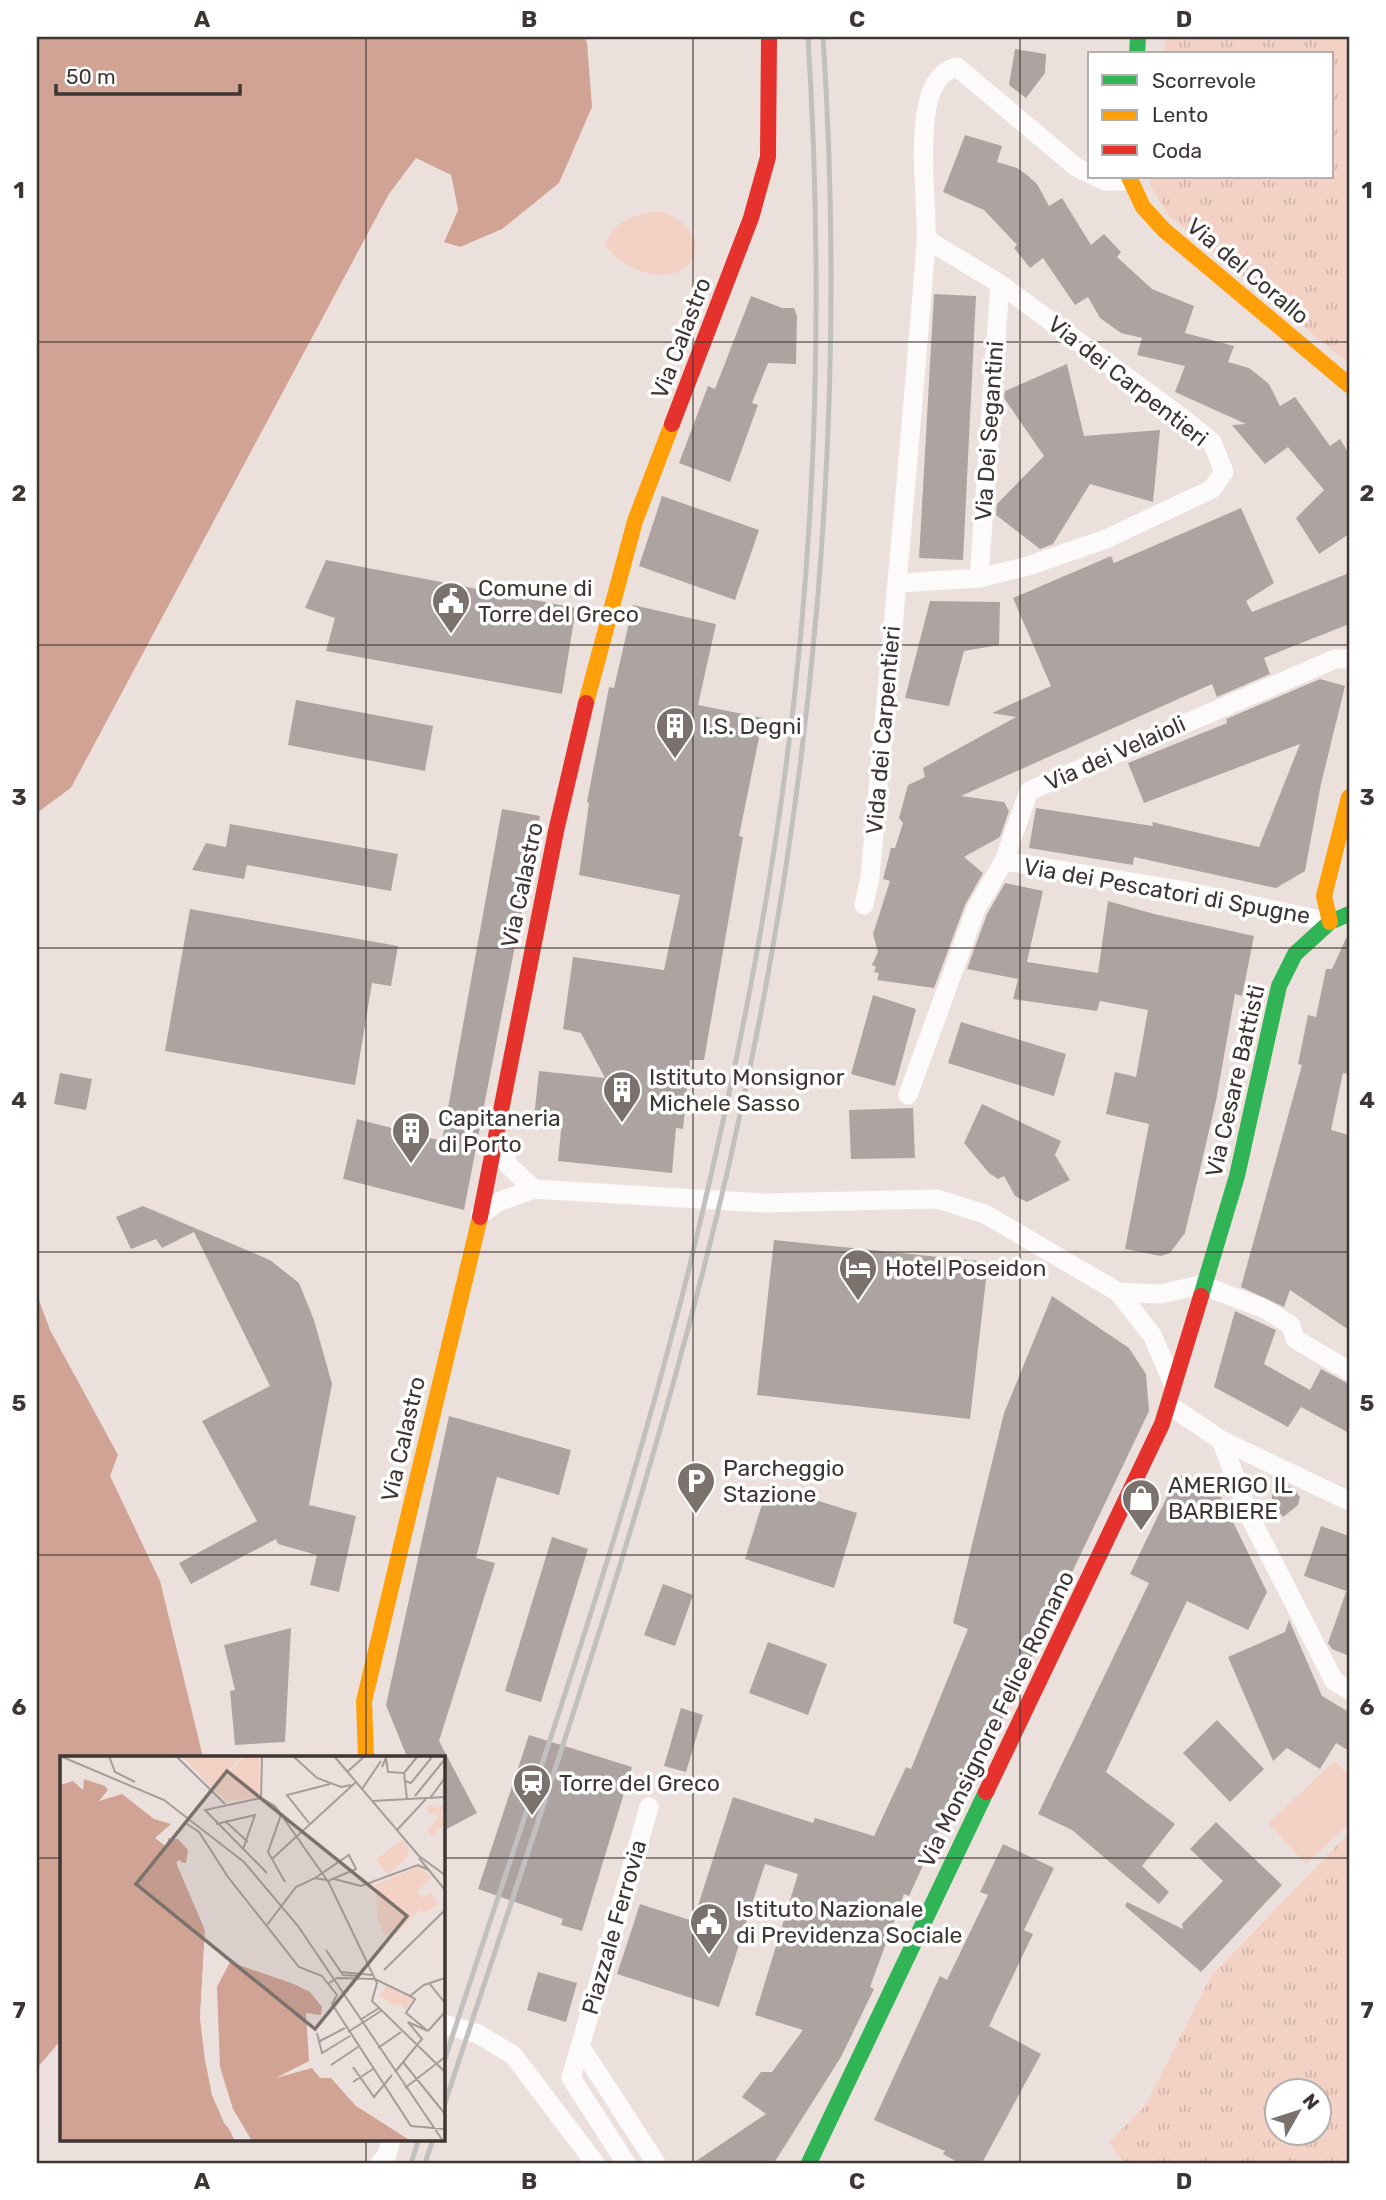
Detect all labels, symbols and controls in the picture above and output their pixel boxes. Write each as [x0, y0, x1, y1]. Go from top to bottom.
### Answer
text: A [194, 5, 211, 33]
text: B [521, 5, 537, 33]
text: C [849, 5, 865, 33]
text: D [1176, 5, 1192, 33]
scale bar [56, 52, 240, 96]
legend [1088, 52, 1334, 178]
text: 50 m [66, 64, 116, 89]
text: Scorrevole [1152, 68, 1256, 93]
text: Lento [1152, 102, 1208, 127]
text: Coda [1152, 138, 1202, 163]
text: 1 [13, 176, 25, 204]
text: 1 [1361, 176, 1373, 204]
street label: Via del Corallo [1181, 212, 1315, 330]
street label: Via Calastro [645, 273, 717, 403]
street label: Via dei Carpentieri [1042, 310, 1214, 452]
street label: Via Dei Segantini [969, 340, 1009, 522]
text: 2 [12, 479, 26, 507]
text: 2 [1360, 479, 1374, 507]
place label: Comune di Torre del Greco [478, 574, 639, 628]
public building icon: Comune di Torre del Greco [430, 580, 472, 635]
street label: Vida dei Carpentieri [860, 625, 906, 835]
building icon: I.S. Degni [654, 705, 696, 760]
street label: Via dei Velaioli [1040, 710, 1190, 796]
place label: I.S. Degni [702, 712, 801, 740]
text: 3 [11, 783, 27, 811]
text: 3 [1359, 783, 1375, 811]
street label: Via Calastro [495, 820, 549, 950]
street label: Via dei Pescatori di Spugne [1021, 852, 1313, 930]
street label: Via Cesare Battisti [1199, 982, 1271, 1180]
place label: Istituto Monsignor Michele Sasso [649, 1063, 845, 1117]
building icon: Istituto Monsignor Michele Sasso [601, 1069, 643, 1124]
text: 4 [11, 1086, 27, 1114]
text: 4 [1359, 1086, 1375, 1114]
place label: Capitaneria di Porto [438, 1104, 561, 1158]
building icon: Capitaneria di Porto [390, 1110, 432, 1165]
hotel icon: Hotel Poseidon [837, 1247, 879, 1302]
place label: Hotel Poseidon [885, 1254, 1046, 1282]
street label: Via Calastro [375, 1374, 431, 1504]
text: 5 [12, 1389, 27, 1417]
text: 5 [1360, 1389, 1375, 1417]
place label: Parcheggio Stazione [723, 1454, 845, 1508]
parking icon: Parcheggio Stazione [675, 1460, 717, 1515]
place label: AMERIGO IL BARBIERE [1168, 1471, 1293, 1525]
shop icon: AMERIGO IL BARBIERE [1120, 1477, 1162, 1532]
street label: Via Monsignore Felice Romano [912, 1566, 1080, 1872]
text: 6 [12, 1693, 27, 1721]
text: 6 [1360, 1693, 1375, 1721]
inset map [60, 1756, 444, 2140]
station icon: Torre del Greco [511, 1762, 553, 1817]
place label: Torre del Greco [559, 1769, 720, 1797]
street label: Piazzale Ferrovia [576, 1836, 652, 2018]
place label: Istituto Nazionale di Previdenza Sociale [736, 1895, 962, 1949]
public building icon: Istituto Nazionale di Previdenza Sociale [688, 1901, 730, 1956]
text: 7 [12, 1996, 26, 2024]
text: 7 [1360, 1996, 1374, 2024]
north arrow [1264, 2078, 1334, 2148]
text: N [1298, 2089, 1324, 2114]
text: A [194, 2167, 211, 2195]
text: B [521, 2167, 537, 2195]
text: C [849, 2167, 865, 2195]
text: D [1176, 2167, 1192, 2195]

